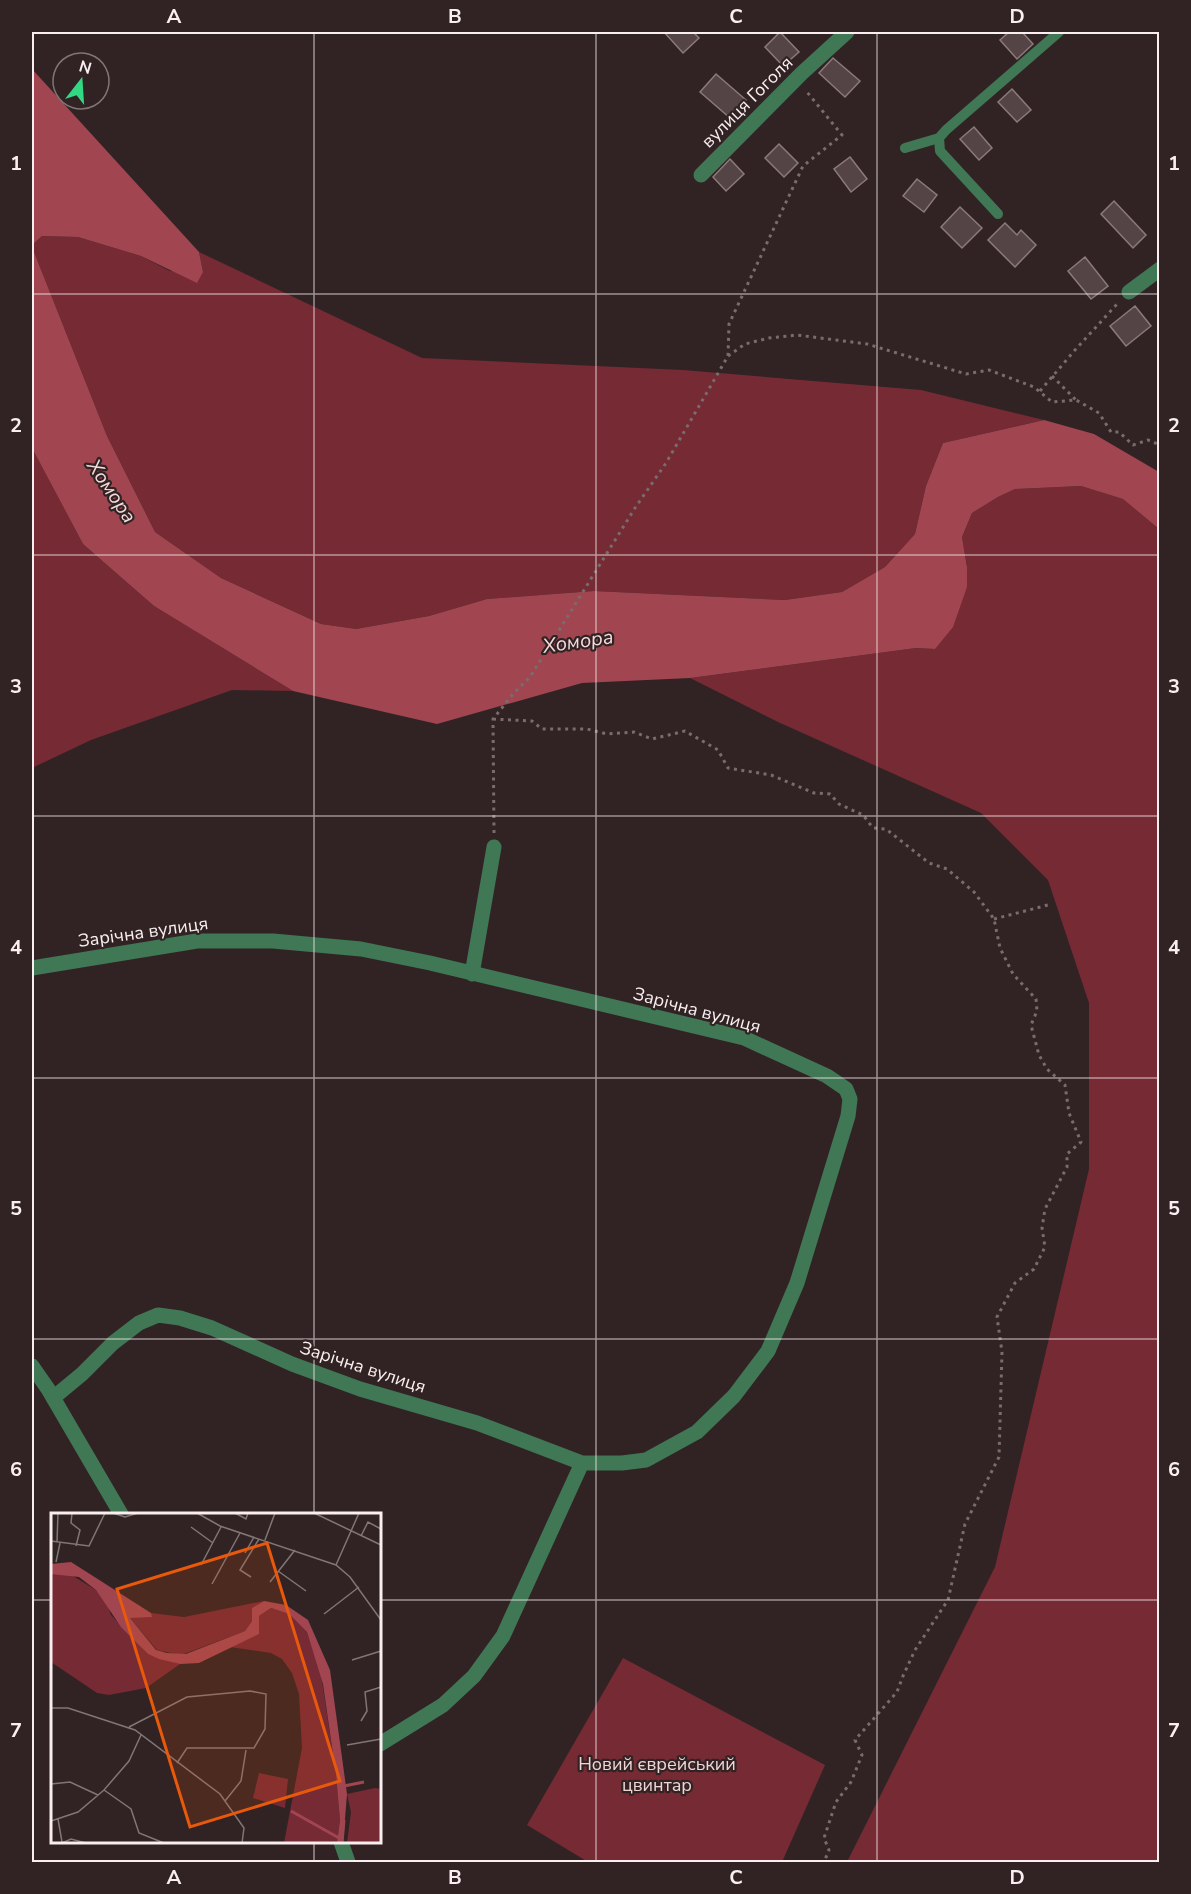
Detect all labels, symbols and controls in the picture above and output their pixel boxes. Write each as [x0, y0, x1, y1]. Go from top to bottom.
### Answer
text: A [167, 3, 182, 30]
text: B [448, 3, 462, 30]
text: C [729, 3, 743, 30]
text: D [1009, 3, 1025, 30]
north arrow [51, 51, 111, 111]
street label: вулиця Гоголя [696, 51, 798, 153]
text: N [76, 55, 94, 80]
text: 1 [10, 150, 22, 177]
text: 1 [1168, 150, 1180, 177]
text: 2 [10, 412, 22, 439]
text: 2 [1168, 412, 1180, 439]
water label: Хомора [80, 453, 143, 528]
water label: Хомора [540, 623, 615, 660]
text: 3 [10, 673, 22, 700]
text: 3 [1168, 673, 1180, 700]
street label: Зарічна вулиця [76, 911, 210, 953]
text: 4 [10, 934, 22, 961]
text: 4 [1168, 934, 1180, 961]
street label: Зарічна вулиця [631, 981, 763, 1039]
text: 5 [10, 1195, 22, 1222]
text: 5 [1168, 1195, 1180, 1222]
street label: Зарічна вулиця [297, 1335, 429, 1399]
text: 6 [10, 1456, 22, 1483]
text: 6 [1168, 1456, 1180, 1483]
inset map [51, 1513, 381, 1843]
text: 7 [10, 1717, 22, 1744]
text: 7 [1168, 1717, 1180, 1744]
park label: Новий єврейський цвинтар [578, 1752, 736, 1797]
text: A [167, 1864, 182, 1891]
text: B [448, 1864, 462, 1891]
text: C [729, 1864, 743, 1891]
text: D [1009, 1864, 1025, 1891]

